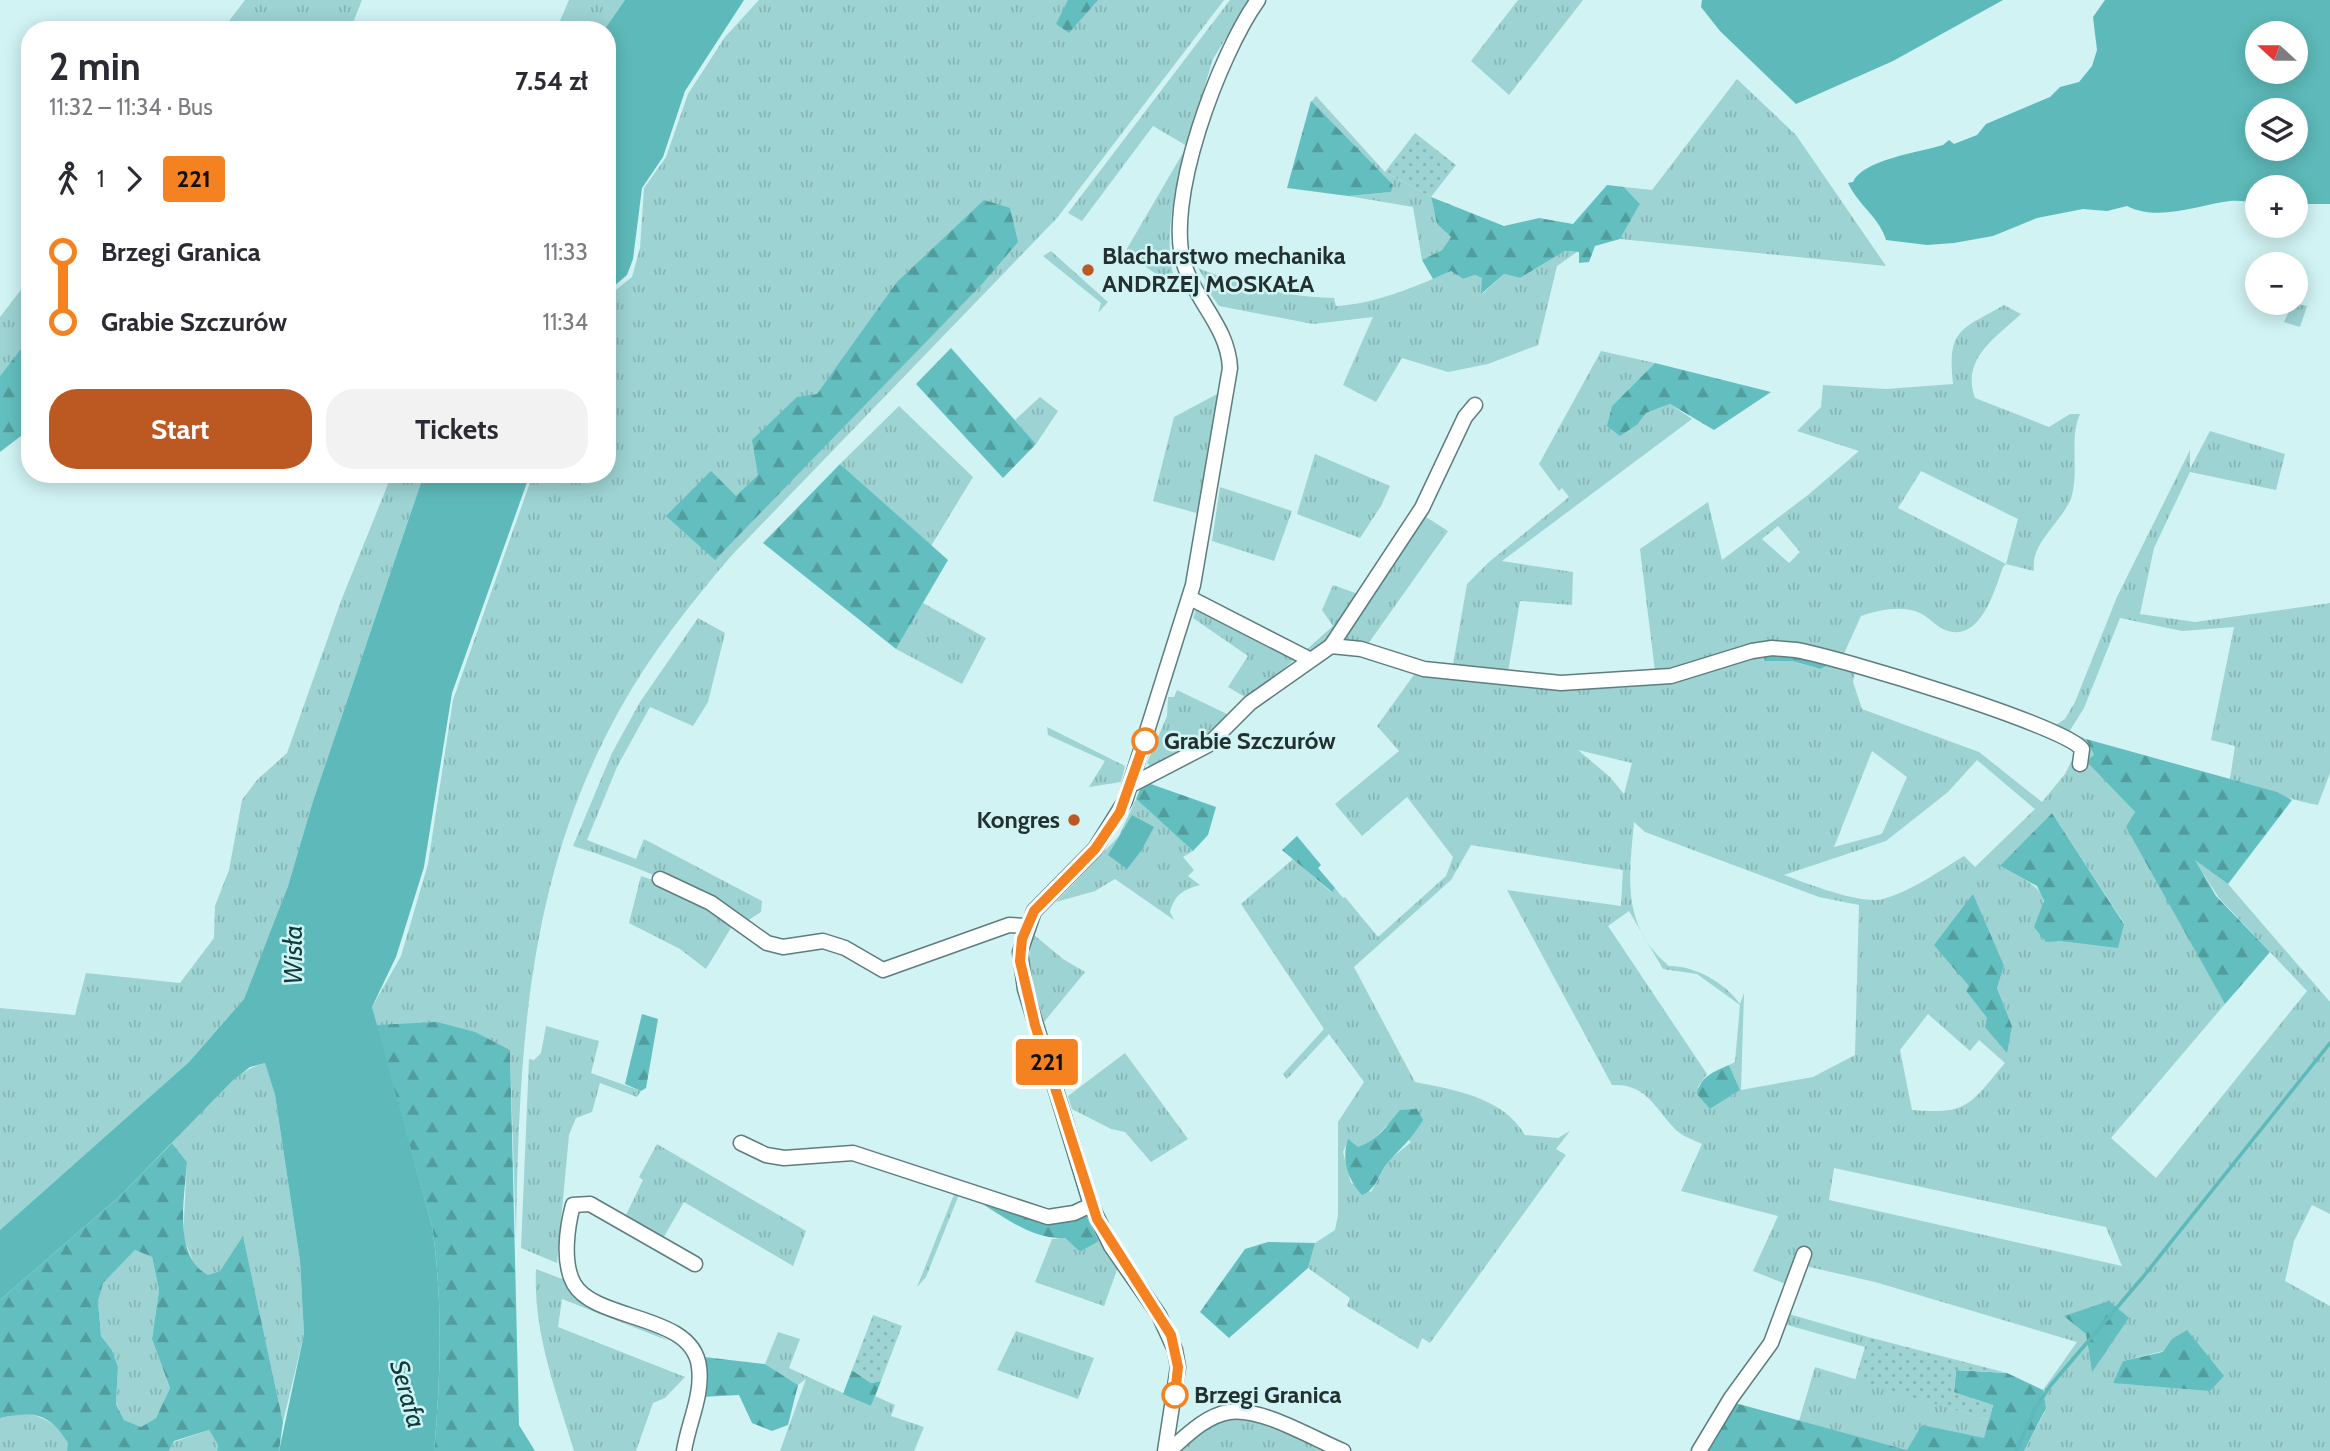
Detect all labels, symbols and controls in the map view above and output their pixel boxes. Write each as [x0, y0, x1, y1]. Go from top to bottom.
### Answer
north arrow [2245, 21, 2308, 84]
map controls [2245, 21, 2308, 315]
text: 2 min [49, 43, 141, 90]
text: 7.54 zł [515, 65, 588, 97]
text: 11:32 – 11:34 · Bus [49, 93, 213, 121]
button: layers [2245, 98, 2308, 161]
icon: walk [49, 160, 87, 198]
icon: forward [115, 160, 153, 198]
text: 221 [177, 164, 211, 193]
text: 1 [97, 165, 105, 193]
button: + [2245, 175, 2308, 238]
text: Brzegi Granica [101, 236, 261, 268]
text: 11:33 [543, 238, 588, 266]
place label: Blacharstwo mechanika ANDRZEJ MOSKAŁA [1102, 241, 1346, 298]
button: − [2245, 252, 2308, 315]
marker: Blacharstwo mechanika ANDRZEJ MOSKAŁA [1080, 262, 1096, 278]
text: Grabie Szczurów [101, 306, 287, 338]
text: 11:34 [542, 308, 588, 336]
button: Start [49, 389, 312, 469]
button: Tickets [326, 389, 588, 469]
place label: Grabie Szczurów [1164, 726, 1336, 755]
marker: Grabie Szczurów [1132, 728, 1158, 754]
place label: Kongres [977, 805, 1060, 834]
marker: Kongres [1066, 812, 1082, 828]
water label: Wisła [277, 925, 309, 985]
line badge: 221 [1007, 1039, 1087, 1085]
text: 221 [1030, 1047, 1064, 1076]
water label: Serafa [383, 1356, 433, 1432]
place label: Brzegi Granica [1194, 1380, 1341, 1409]
marker: Brzegi Granica [1162, 1382, 1188, 1408]

